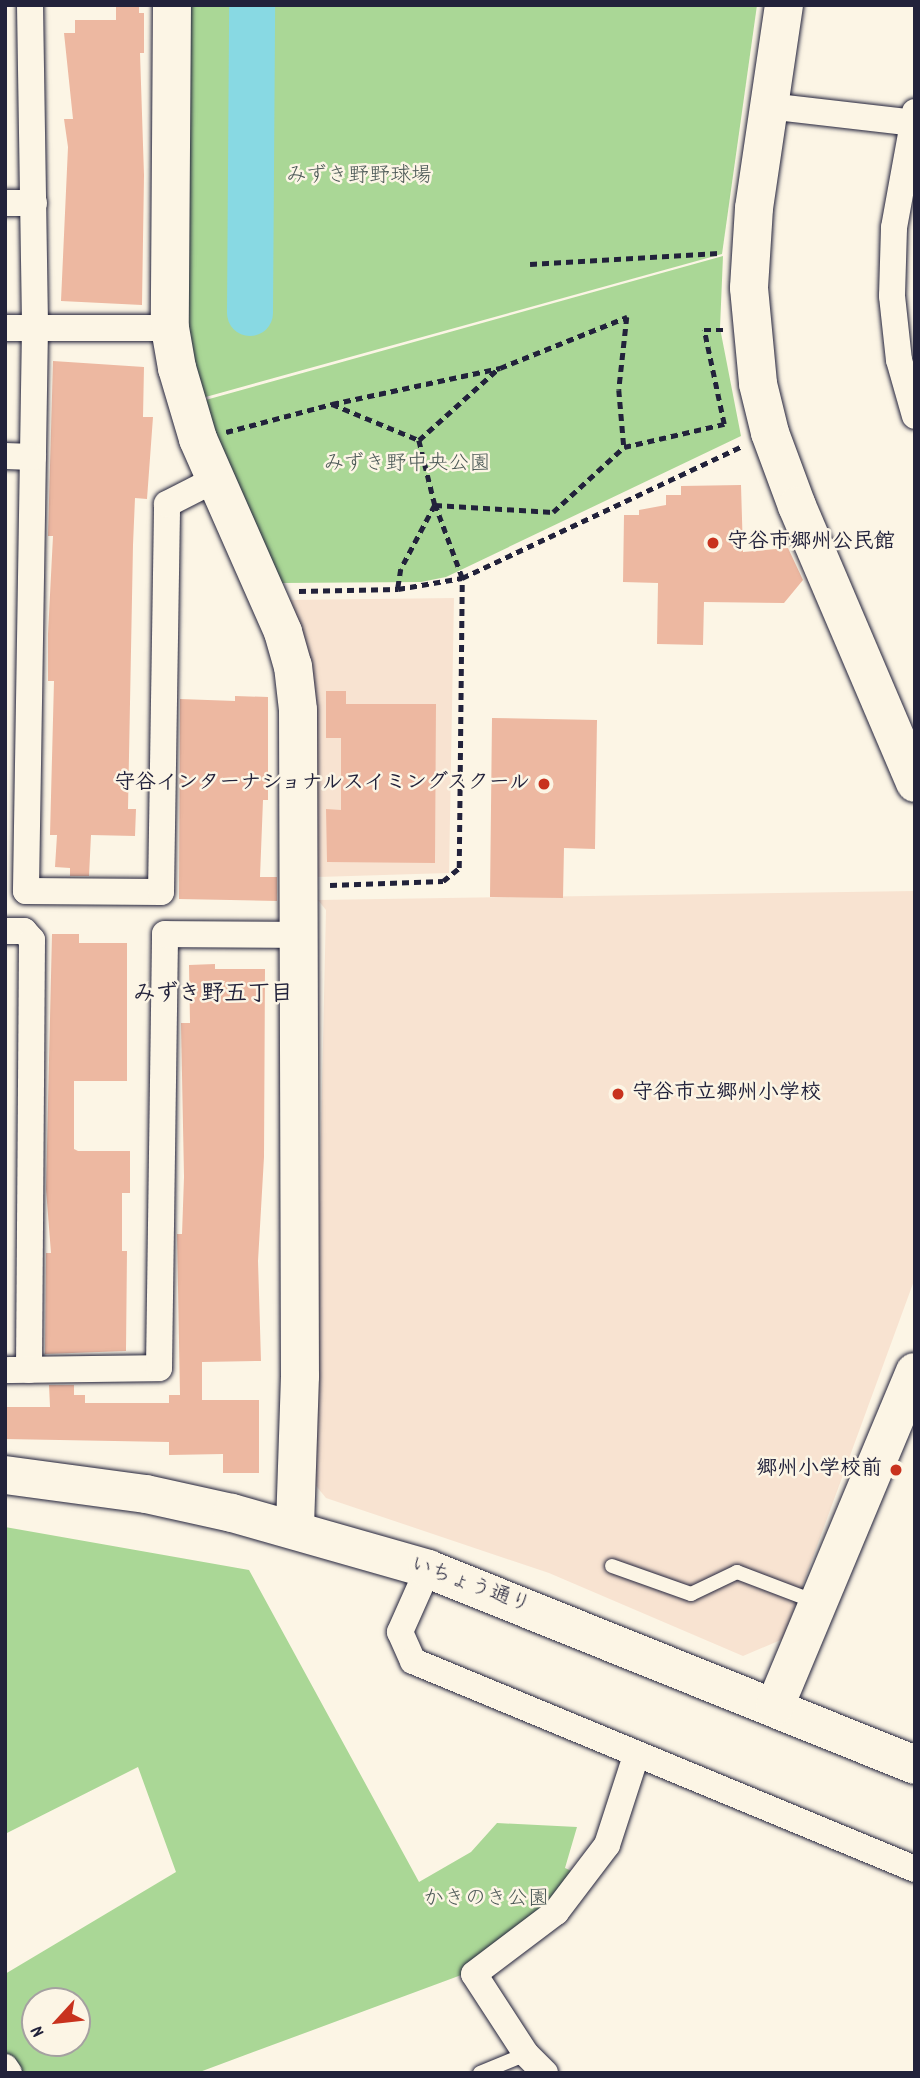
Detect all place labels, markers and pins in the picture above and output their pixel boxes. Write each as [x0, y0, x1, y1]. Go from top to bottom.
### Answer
place label: 守谷市郷州公民館 [727, 530, 895, 556]
marker: 守谷市郷州公民館 [705, 535, 721, 551]
place label: 守谷インターナショナルスイミングスクール [110, 771, 530, 797]
marker: 守谷インターナショナルスイミングスクール [536, 776, 552, 792]
place label: 守谷市立郷州小学校 [632, 1081, 821, 1107]
marker: 守谷市立郷州小学校 [610, 1086, 626, 1102]
place label: 郷州小学校前 [756, 1457, 882, 1483]
marker: 郷州小学校前 [888, 1462, 904, 1478]

